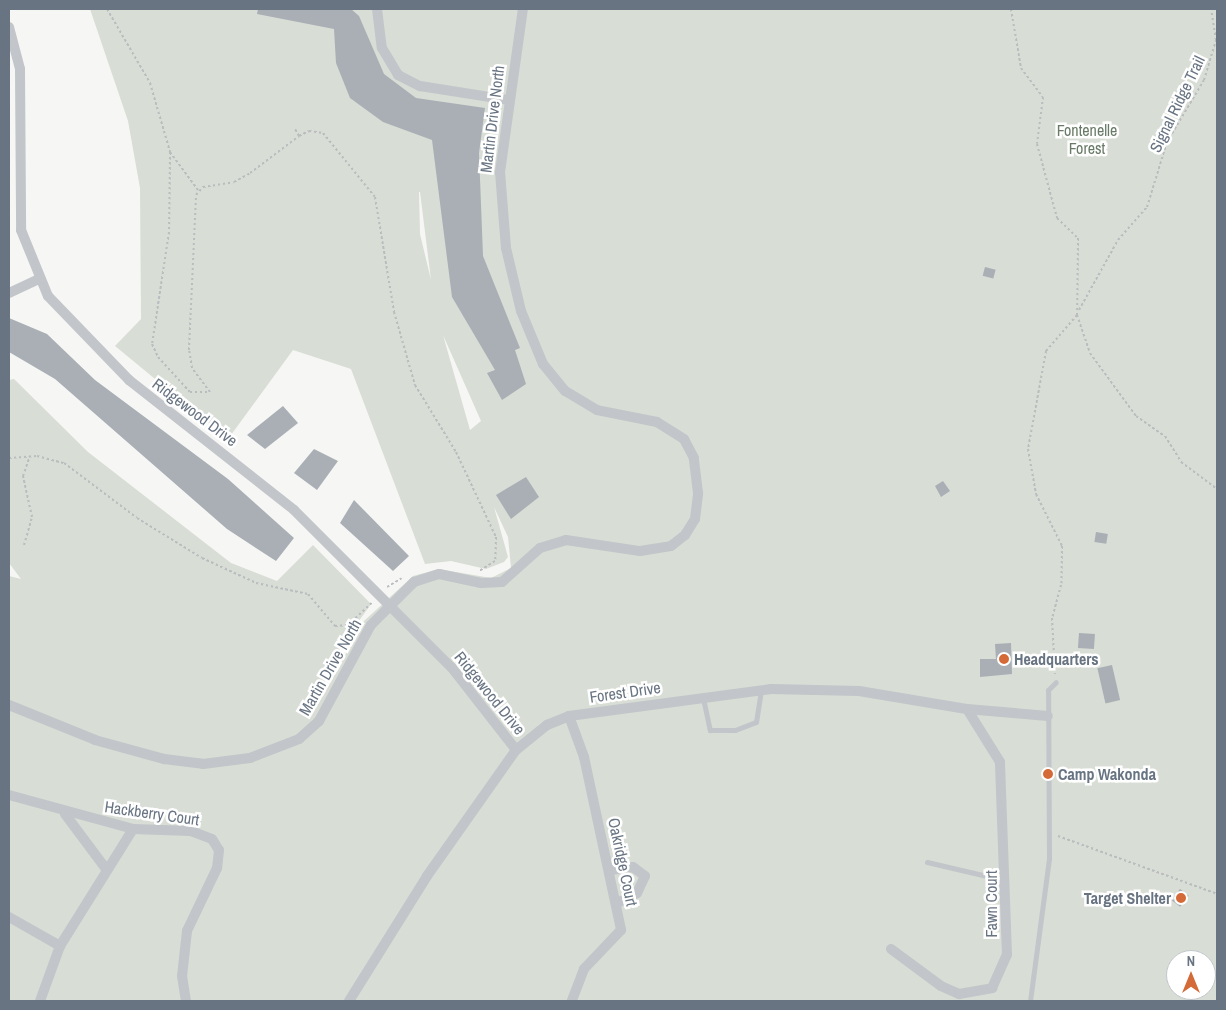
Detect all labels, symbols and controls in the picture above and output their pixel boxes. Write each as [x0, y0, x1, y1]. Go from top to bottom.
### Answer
street label: Signal Ridge Trail [1145, 52, 1209, 156]
street label: Martin Drive North [476, 64, 508, 174]
park label: Fontenelle Forest [1057, 120, 1117, 158]
street label: Ridgewood Drive [149, 374, 241, 450]
street label: Martin Drive North [295, 615, 365, 719]
street label: Ridgewood Drive [451, 648, 529, 738]
place label: Headquarters [1014, 649, 1099, 669]
marker: Headquarters [998, 653, 1010, 665]
street label: Forest Drive [588, 678, 662, 706]
place label: Camp Wakonda [1058, 764, 1156, 784]
marker: Camp Wakonda [1042, 768, 1054, 780]
street label: Hackberry Court [103, 797, 201, 829]
street label: Oakridge Court [604, 816, 642, 908]
street label: Fawn Court [981, 870, 1001, 938]
place label: Target Shelter [1084, 888, 1171, 908]
marker: Target Shelter [1175, 892, 1187, 904]
north arrow [1166, 950, 1216, 1000]
text: N [1187, 952, 1195, 970]

